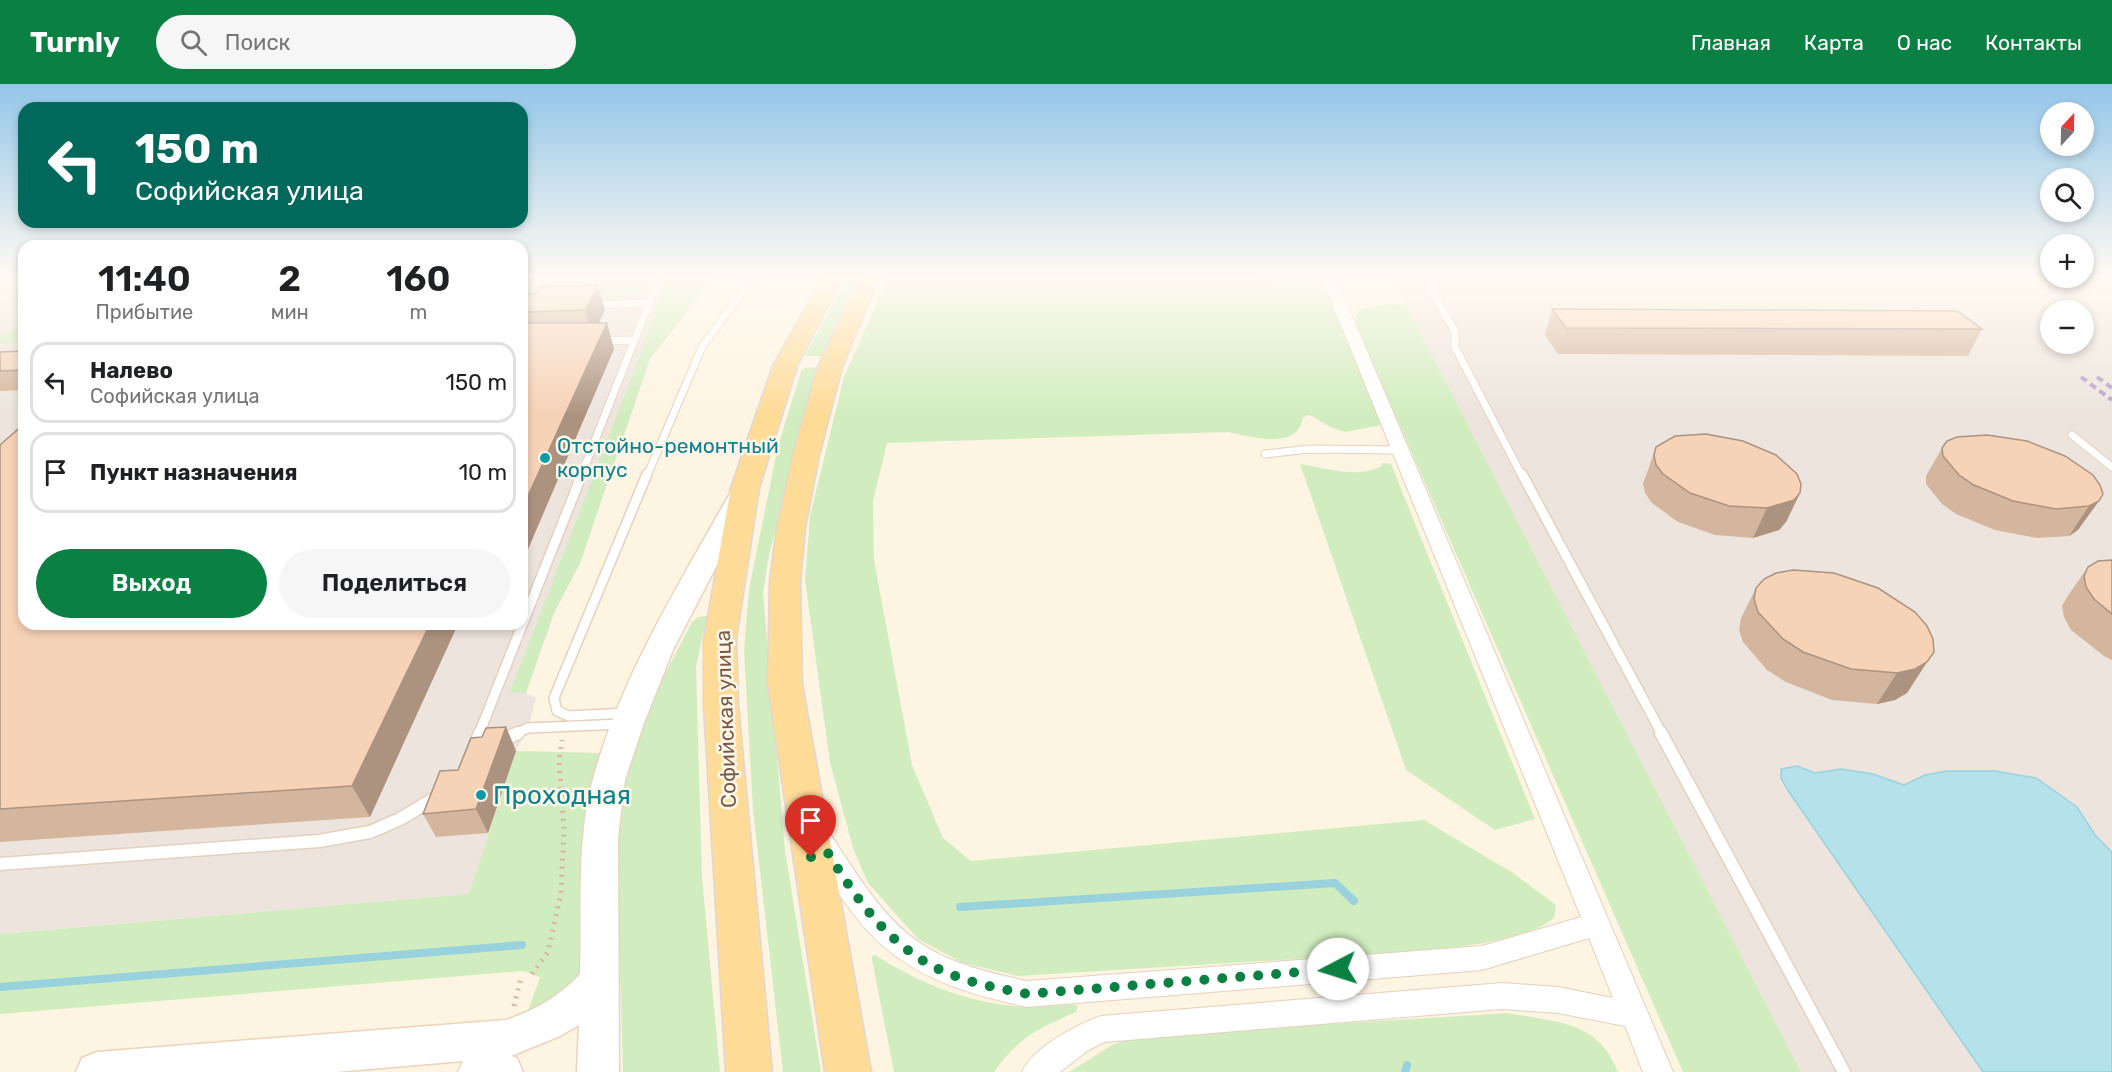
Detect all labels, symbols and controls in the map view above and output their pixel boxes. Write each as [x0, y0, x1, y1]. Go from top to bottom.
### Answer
search box [156, 15, 576, 69]
text: Turnly [30, 26, 120, 59]
icon: search [177, 26, 210, 59]
text: Поиск [225, 29, 290, 56]
text: Главная [1691, 30, 1771, 55]
text: Карта [1804, 30, 1864, 55]
text: О нас [1897, 30, 1952, 55]
text: Контакты [1985, 30, 2082, 55]
north arrow [2040, 102, 2094, 156]
map controls [2040, 102, 2094, 354]
text: 150 m [135, 124, 259, 174]
icon: left [36, 126, 114, 204]
button: search [2040, 168, 2094, 222]
text: Софийская улица [135, 175, 364, 207]
button: + [2040, 234, 2094, 288]
text: 11:40 [98, 257, 191, 300]
text: 2 [278, 257, 301, 300]
text: 160 [386, 257, 451, 300]
text: Прибытие [95, 300, 193, 324]
text: мин [271, 300, 309, 324]
text: m [409, 300, 427, 324]
button: − [2040, 300, 2094, 354]
text: Налево [90, 357, 173, 384]
icon: left [39, 366, 72, 399]
text: 150 m [446, 369, 507, 396]
text: Софийская улица [90, 384, 260, 408]
place label: Отстойно-ремонтный корпус [557, 433, 779, 482]
marker: Отстойно-ремонтный корпус [538, 451, 552, 465]
icon: arrive [39, 456, 72, 489]
text: Пункт назначения [90, 459, 298, 486]
text: 10 m [459, 459, 507, 486]
button: Выход [36, 549, 267, 618]
button: Поделиться [279, 549, 510, 618]
street label: Софийская улица [710, 630, 741, 808]
place label: Проходная [493, 780, 631, 811]
marker: Проходная [474, 788, 488, 802]
pin [785, 795, 836, 857]
icon: arrive [794, 804, 827, 837]
position arrow [1306, 937, 1370, 1001]

